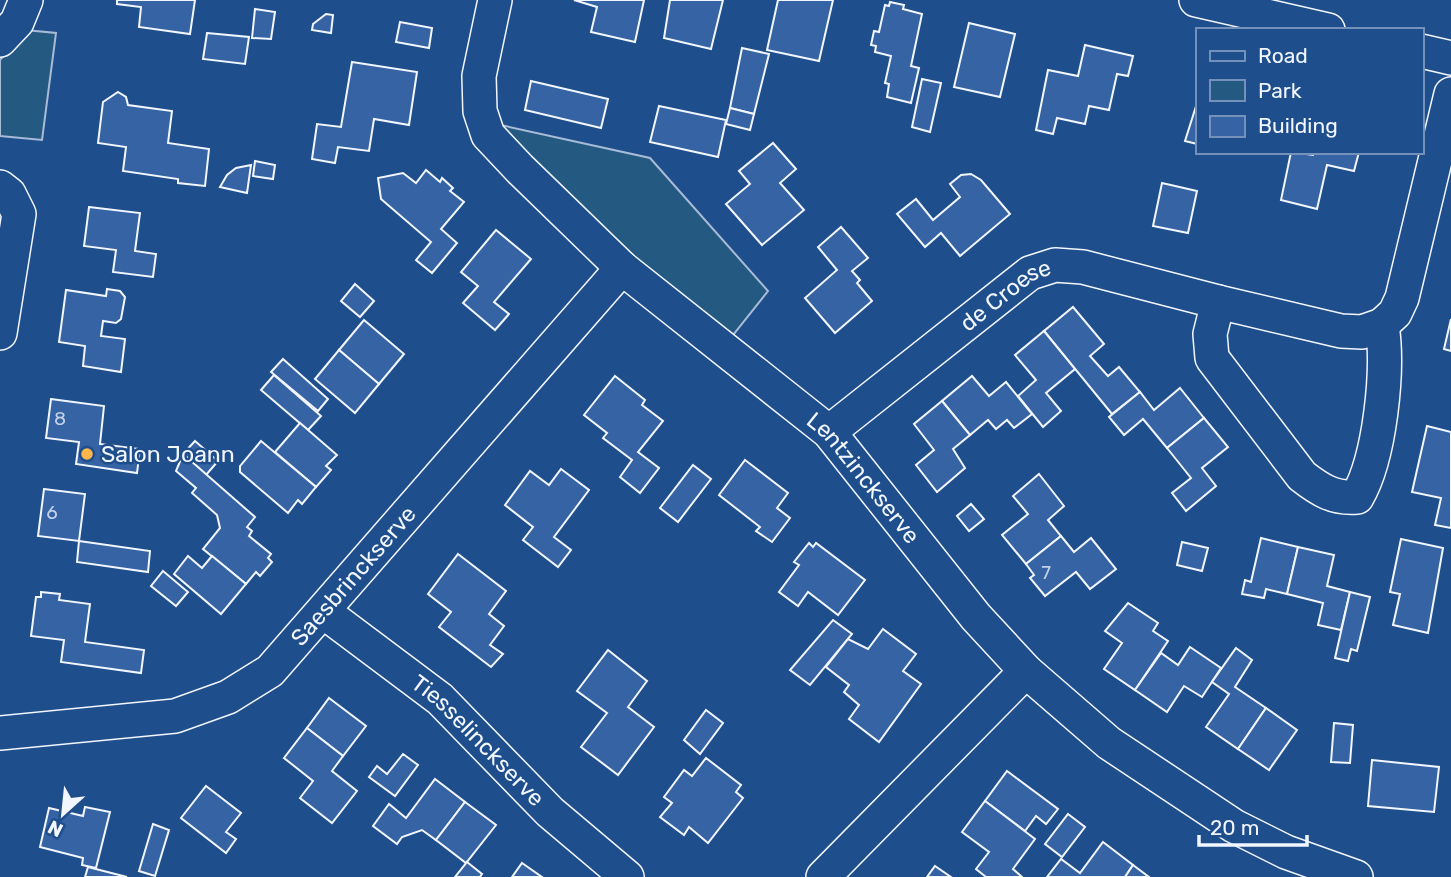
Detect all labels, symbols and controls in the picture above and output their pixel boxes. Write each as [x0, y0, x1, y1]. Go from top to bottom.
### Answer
legend [1196, 28, 1423, 154]
text: Road [1258, 43, 1308, 68]
text: Park [1258, 78, 1302, 103]
text: Building [1258, 113, 1338, 138]
street label: de Croese [954, 253, 1054, 337]
street label: Lentzinckserve [801, 406, 926, 549]
house number: 8 [54, 407, 66, 430]
place label: Salon Joann [101, 440, 235, 468]
marker: Salon Joann [79, 446, 95, 462]
street label: Saesbrinckserve [285, 500, 422, 651]
house number: 6 [46, 501, 58, 524]
house number: 7 [1041, 561, 1051, 584]
street label: Tiesselinckserve [406, 669, 551, 812]
north arrow [28, 779, 98, 849]
scale bar [1199, 804, 1308, 848]
text: N [44, 815, 67, 842]
text: 20 m [1210, 815, 1259, 840]

